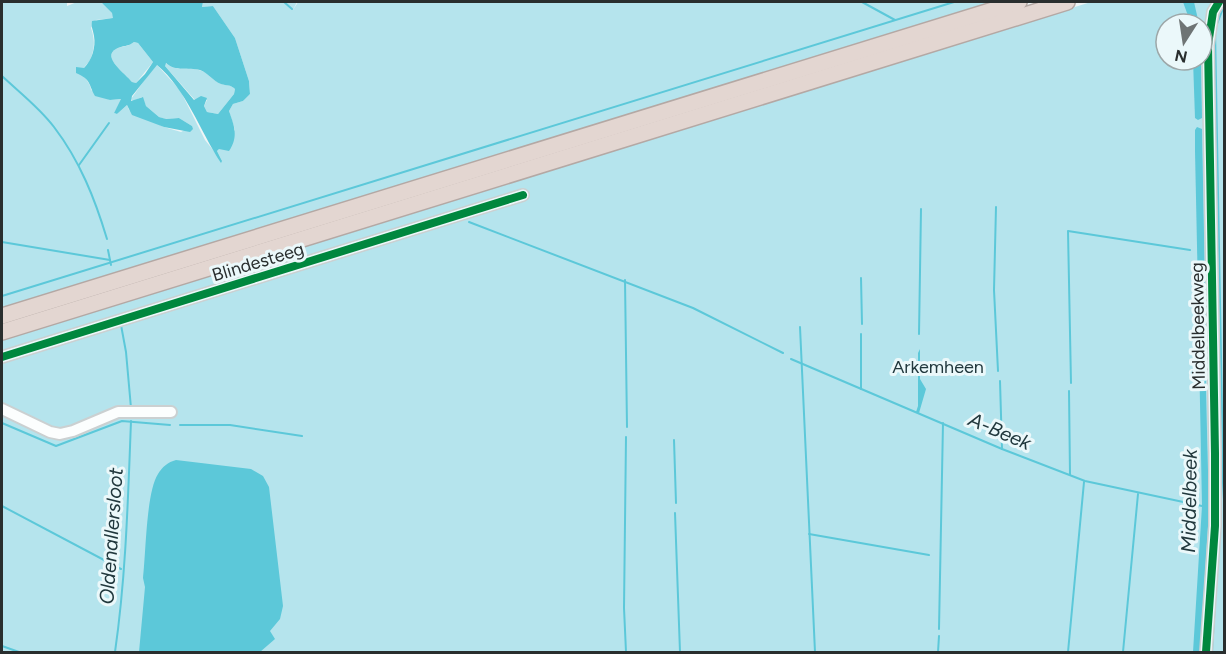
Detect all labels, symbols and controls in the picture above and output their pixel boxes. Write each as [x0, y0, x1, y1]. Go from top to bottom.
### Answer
north arrow [1154, 12, 1214, 72]
text: N [1173, 46, 1189, 67]
street label: Blindesteeg [209, 238, 307, 286]
street label: Middelbeekweg [1186, 262, 1210, 390]
park label: Arkemheen [892, 356, 984, 378]
water label: A-Beek [964, 407, 1036, 455]
water label: Middelbeek [1176, 448, 1202, 553]
water label: Oldenallersloot [94, 467, 128, 605]

